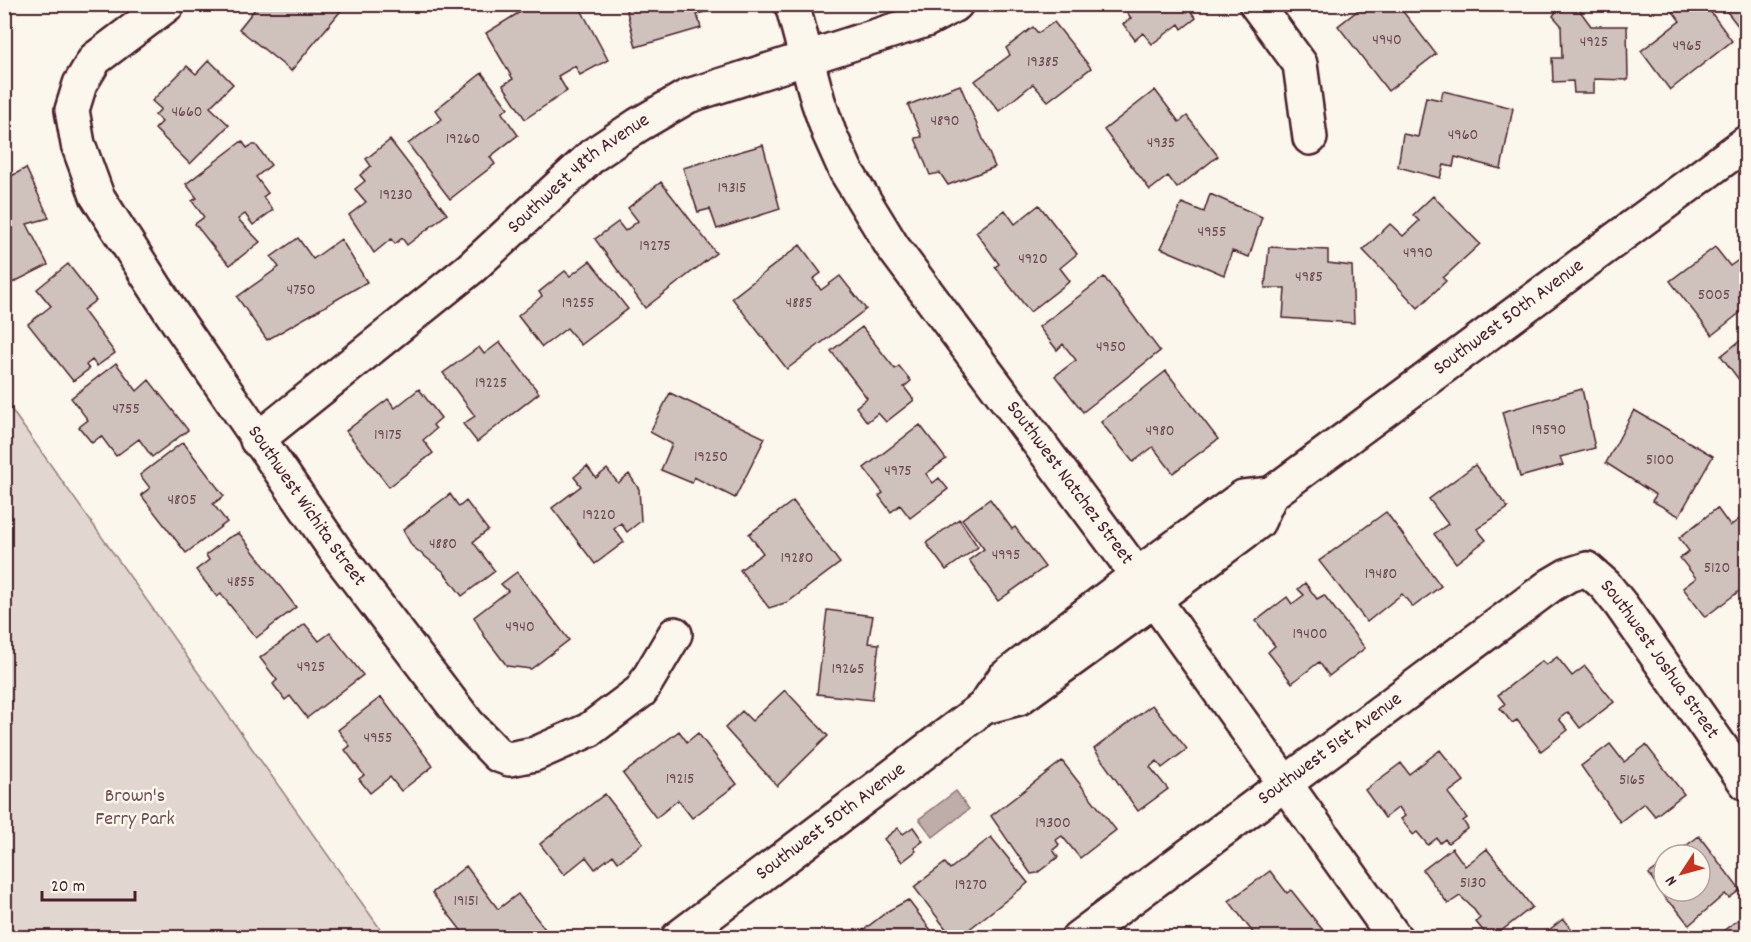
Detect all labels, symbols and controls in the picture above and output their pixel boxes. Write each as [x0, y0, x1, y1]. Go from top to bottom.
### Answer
house number: 4940 [1372, 29, 1402, 52]
house number: 4925 [1580, 31, 1608, 54]
house number: 4965 [1672, 35, 1702, 58]
house number: 19385 [1027, 51, 1059, 74]
house number: 4660 [171, 101, 203, 124]
street label: Southwest 48th Avenue [502, 107, 655, 241]
house number: 4890 [930, 110, 960, 133]
house number: 4960 [1448, 124, 1478, 147]
house number: 19260 [446, 128, 480, 151]
house number: 4935 [1147, 132, 1175, 155]
house number: 19315 [718, 177, 746, 200]
house number: 19230 [379, 184, 413, 207]
house number: 4955 [1198, 221, 1226, 244]
house number: 19275 [639, 235, 671, 258]
house number: 4990 [1403, 242, 1433, 265]
house number: 4920 [1018, 248, 1048, 271]
street label: Southwest 50th Avenue [1428, 253, 1590, 383]
house number: 4985 [1295, 266, 1323, 289]
house number: 4750 [287, 279, 315, 302]
house number: 5005 [1698, 284, 1730, 307]
house number: 19255 [562, 292, 594, 315]
house number: 4885 [786, 292, 812, 315]
house number: 4950 [1096, 336, 1126, 359]
house number: 19225 [475, 372, 507, 395]
street label: Southwest Natchez Street [998, 395, 1140, 571]
house number: 4755 [112, 398, 140, 421]
house number: 19590 [1532, 419, 1566, 442]
street label: Southwest Wichita Street [240, 420, 372, 593]
house number: 4980 [1145, 420, 1175, 443]
house number: 19175 [374, 424, 402, 447]
house number: 19250 [694, 446, 728, 469]
house number: 5100 [1646, 449, 1674, 472]
house number: 4975 [884, 460, 912, 483]
house number: 4805 [167, 489, 197, 512]
house number: 19220 [582, 504, 616, 527]
house number: 4880 [429, 533, 457, 556]
house number: 4995 [992, 544, 1020, 567]
house number: 19280 [781, 547, 813, 570]
house number: 5120 [1704, 557, 1730, 580]
house number: 19480 [1365, 563, 1397, 586]
house number: 4855 [227, 571, 255, 594]
street label: Southwest Joshua Street [1592, 574, 1725, 745]
house number: 4940 [505, 616, 535, 639]
house number: 19400 [1293, 623, 1327, 646]
house number: 4925 [297, 656, 325, 679]
house number: 19265 [831, 658, 865, 681]
street label: Southwest 51st Avenue [1252, 686, 1409, 813]
house number: 4955 [364, 727, 392, 750]
street label: Southwest 50th Avenue [751, 756, 912, 888]
house number: 19215 [666, 768, 694, 791]
house number: 5165 [1619, 769, 1645, 792]
park label: Brown's Ferry Park [95, 783, 175, 834]
house number: 19300 [1035, 812, 1071, 835]
north arrow [1652, 843, 1712, 903]
scale bar [42, 864, 135, 902]
text: N [1660, 870, 1684, 890]
house number: 5130 [1460, 872, 1486, 895]
house number: 19270 [955, 874, 987, 897]
text: 20 m [51, 875, 85, 900]
house number: 19151 [453, 890, 479, 913]

